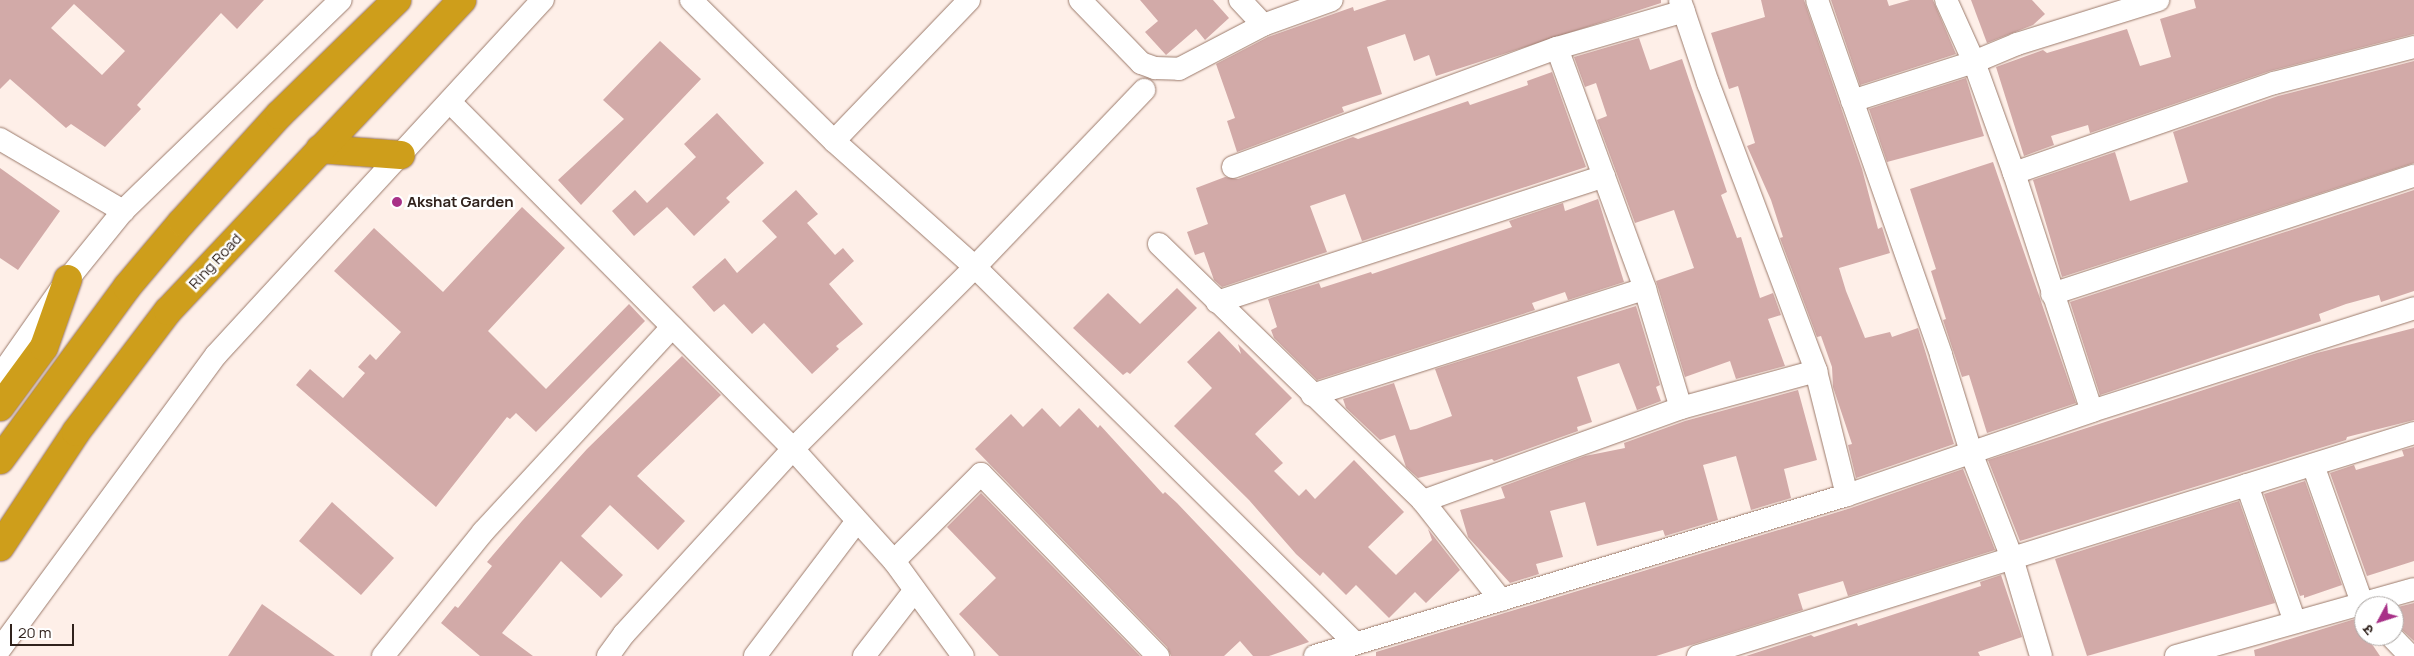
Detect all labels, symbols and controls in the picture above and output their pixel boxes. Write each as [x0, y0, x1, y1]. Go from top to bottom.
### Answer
place label: Akshat Garden [407, 193, 514, 211]
marker: Akshat Garden [391, 196, 403, 208]
street label: Ring Road [185, 230, 245, 292]
north arrow [2354, 596, 2404, 646]
scale bar [12, 614, 76, 646]
text: उ [2358, 621, 2378, 640]
text: 20 m [18, 622, 51, 643]

